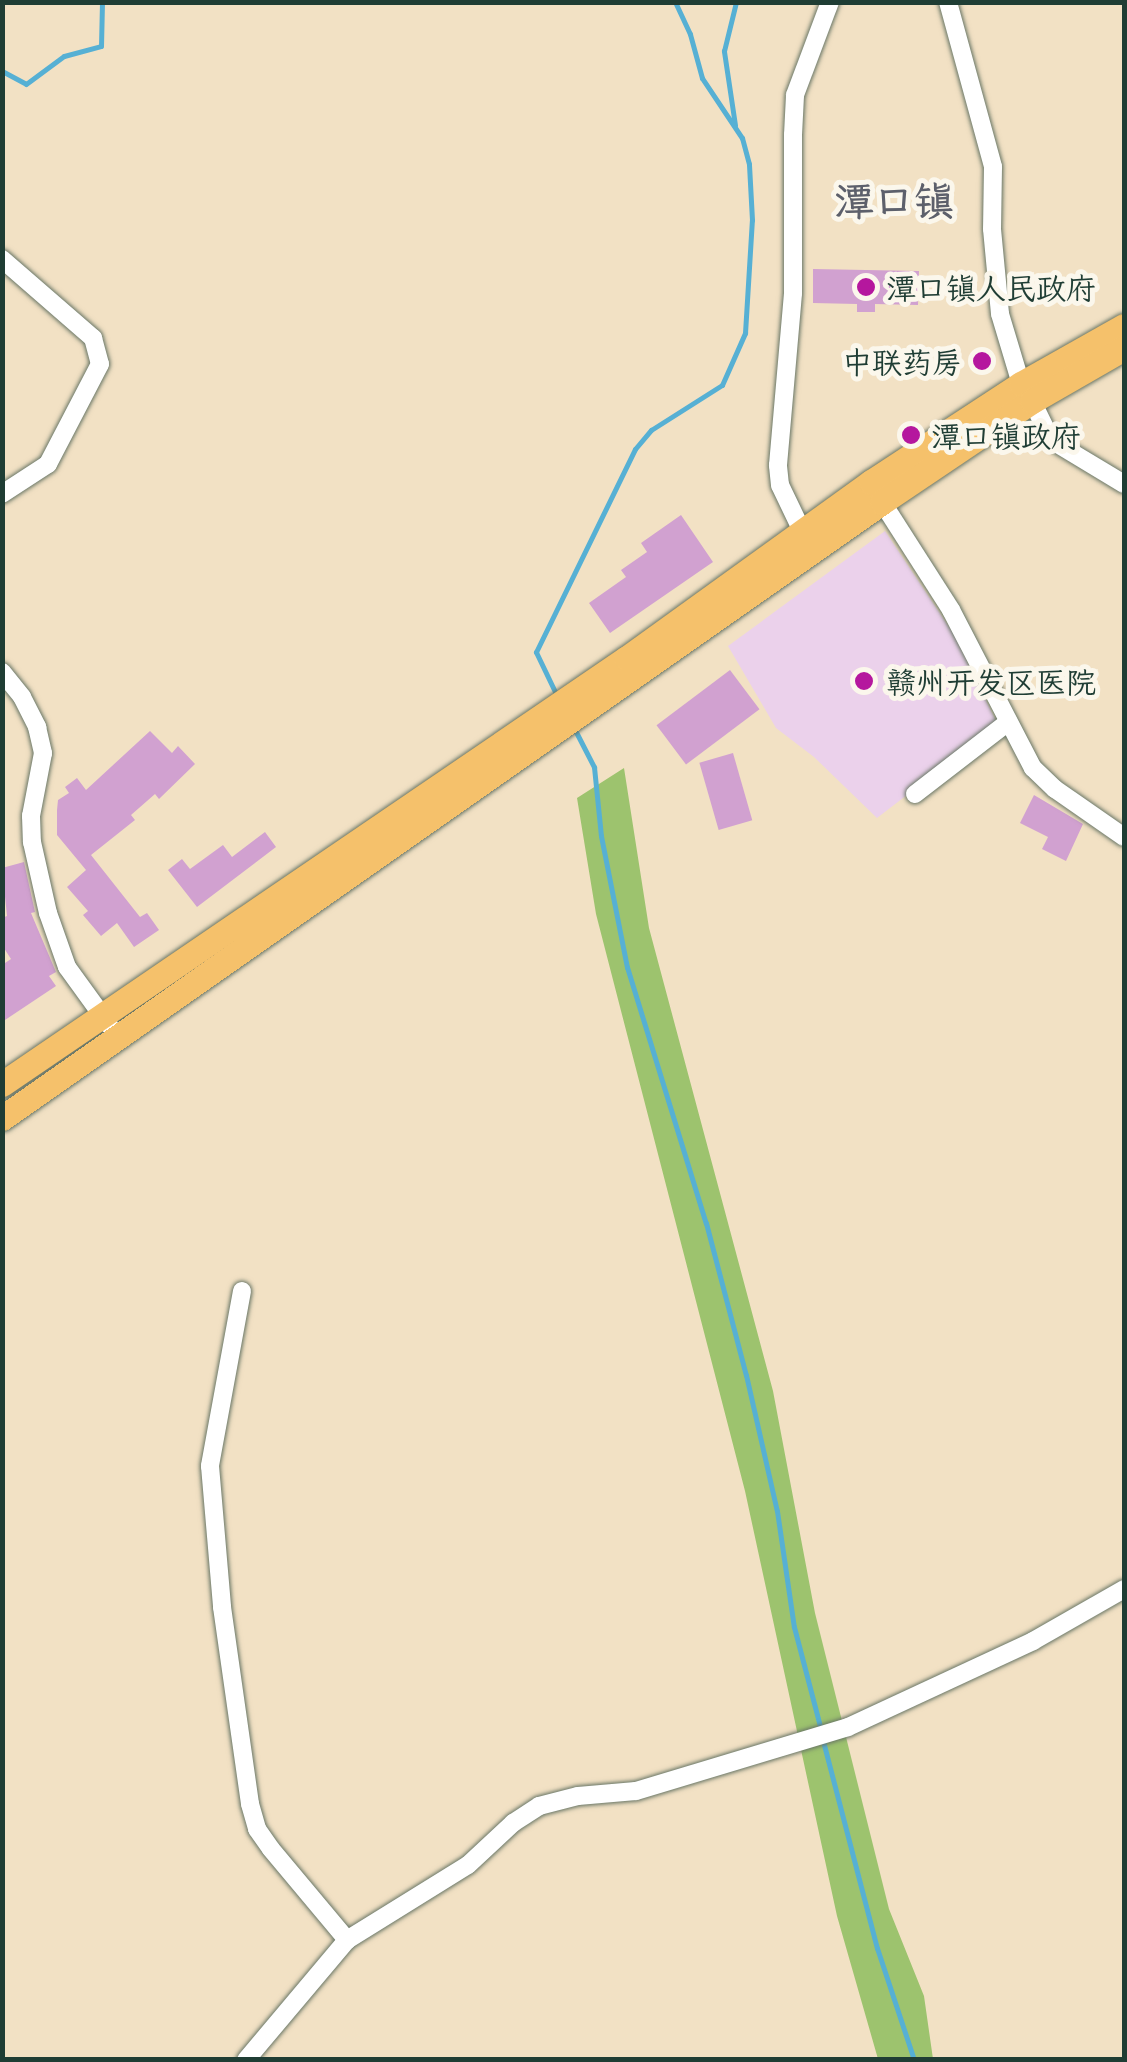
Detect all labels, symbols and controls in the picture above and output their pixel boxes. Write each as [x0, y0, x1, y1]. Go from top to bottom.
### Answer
district label: 潭口镇 [834, 175, 954, 223]
place label: 潭口镇人民政府 [886, 269, 1096, 305]
marker: 潭口镇人民政府 [855, 276, 877, 298]
place label: 中联药房 [842, 343, 962, 379]
marker: 中联药房 [971, 350, 993, 372]
place label: 潭口镇政府 [931, 417, 1081, 453]
marker: 潭口镇政府 [900, 424, 922, 446]
place label: 赣州开发区医院 [886, 663, 1096, 699]
marker: 赣州开发区医院 [851, 668, 877, 694]

